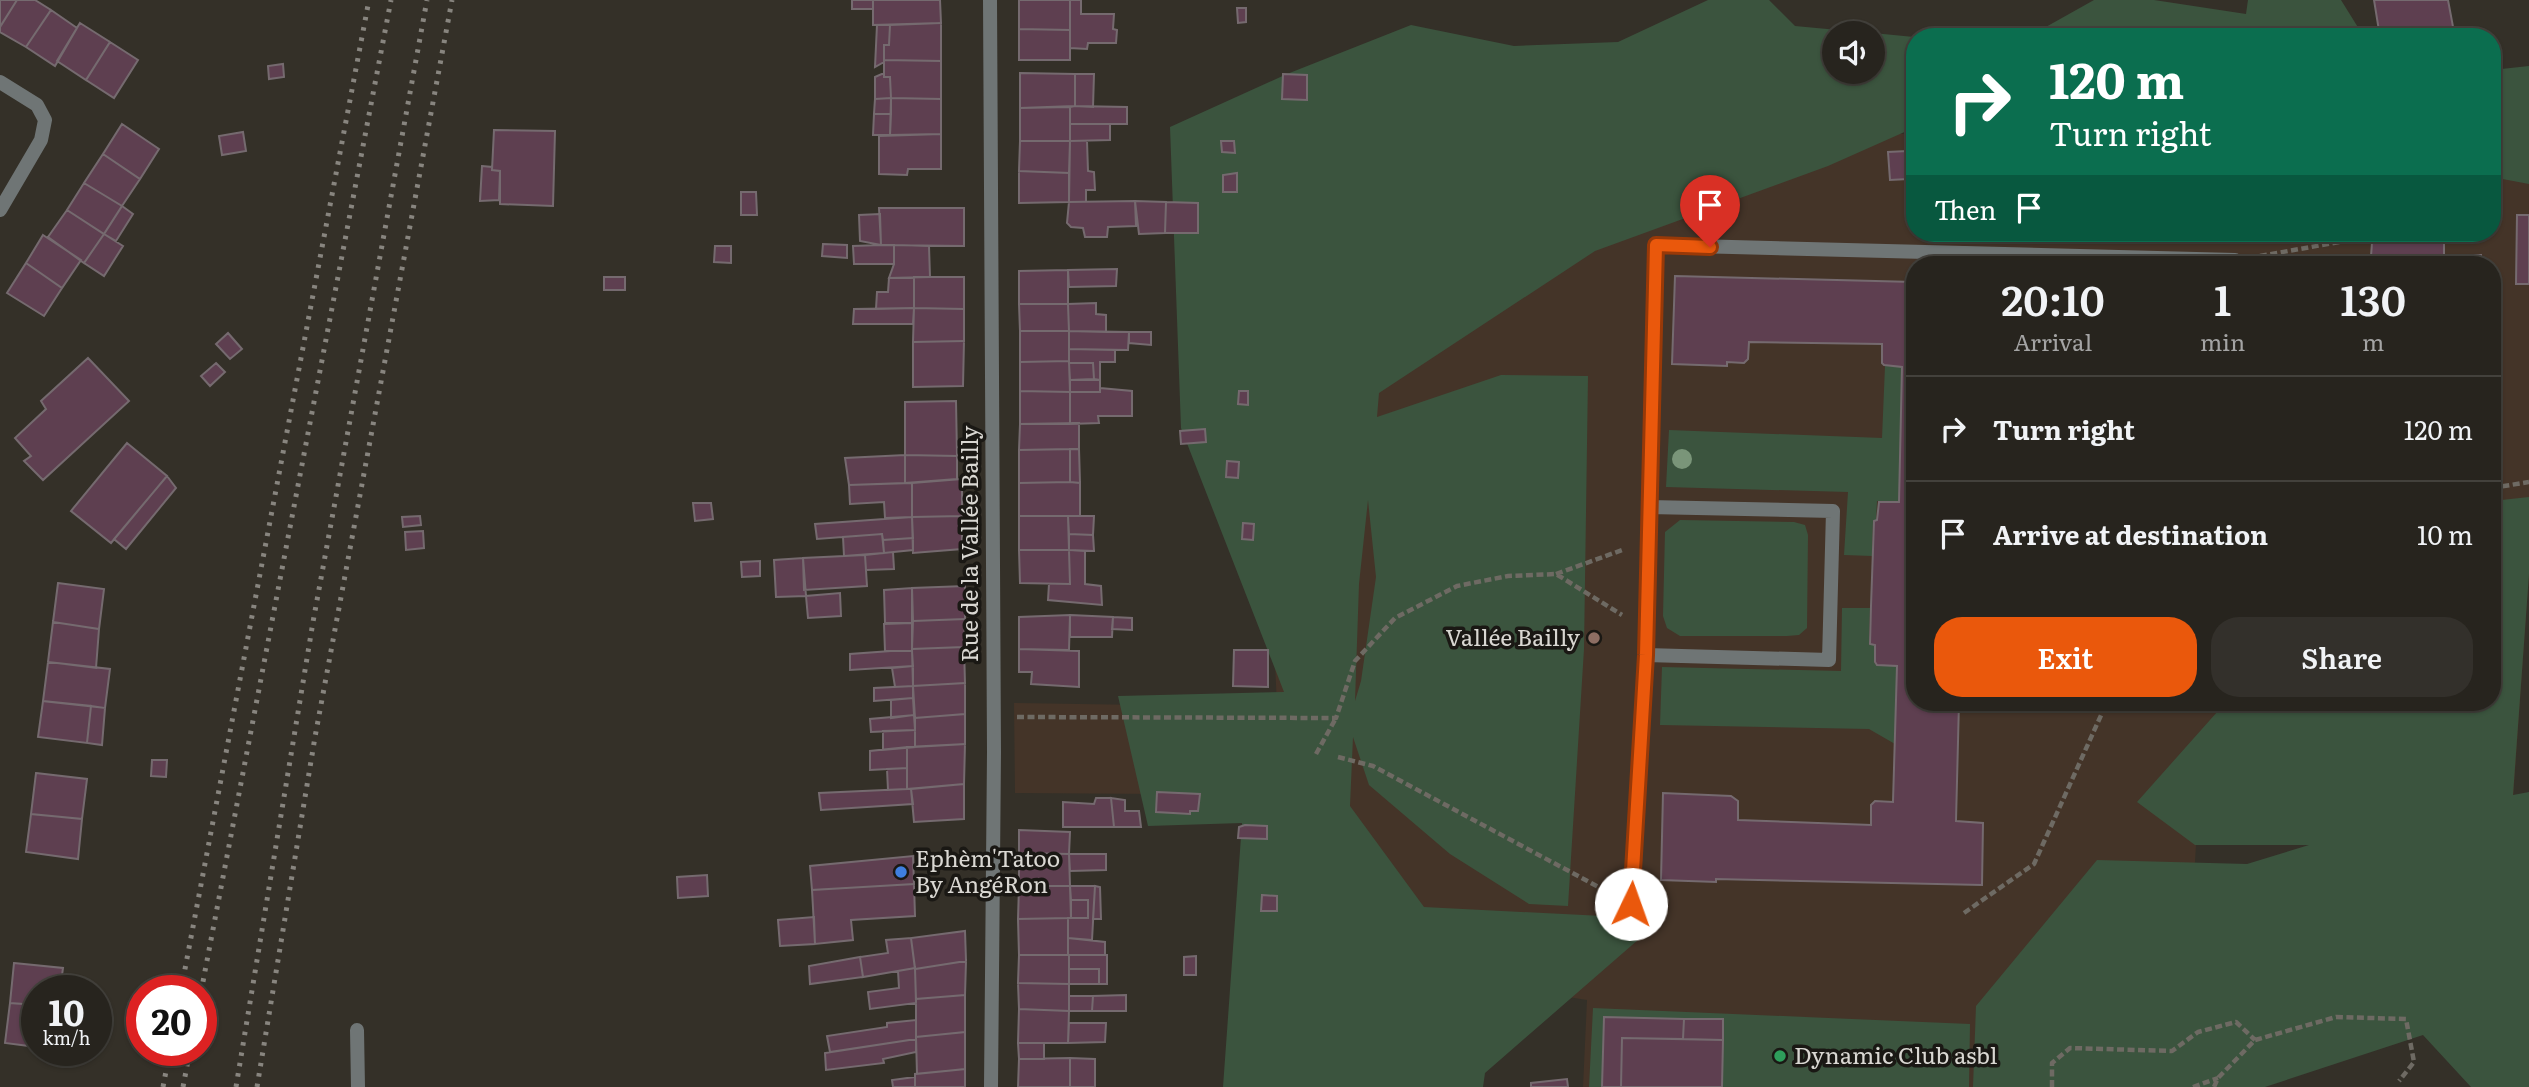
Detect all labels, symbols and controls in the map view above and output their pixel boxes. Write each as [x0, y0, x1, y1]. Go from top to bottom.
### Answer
map controls [1822, 21, 1885, 84]
button: sound [1822, 21, 1885, 84]
text: 120 m [2049, 41, 2184, 114]
icon: right [1934, 56, 2025, 147]
text: Turn right [2049, 108, 2211, 156]
pin [1680, 175, 1740, 247]
icon: arrive [1691, 186, 1729, 224]
text: Then [1934, 189, 1996, 228]
icon: arrive [2010, 189, 2048, 227]
text: 20:10 [2001, 267, 2105, 329]
text: 1 [2214, 267, 2231, 329]
text: 130 [2340, 267, 2406, 329]
text: Arrival [2014, 324, 2092, 358]
text: min [2200, 324, 2245, 358]
text: m [2362, 324, 2384, 358]
text: Turn right [1993, 409, 2135, 448]
text: 120 m [2404, 409, 2473, 448]
icon: right [1934, 410, 1972, 448]
street label: Rue de la Vallée Bailly [951, 425, 985, 662]
text: Arrive at destination [1993, 514, 2268, 553]
text: 10 m [2417, 514, 2473, 553]
icon: arrive [1934, 515, 1972, 553]
button: Exit [1934, 617, 2197, 697]
button: Share [2211, 617, 2473, 697]
place label: Vallée Bailly [1445, 619, 1581, 653]
marker: Vallée Bailly [1586, 630, 1602, 646]
place label: Ephèm'Tatoo By AngéRon [915, 840, 1060, 900]
marker: Ephèm'Tatoo By AngéRon [893, 864, 909, 880]
position arrow [1594, 867, 1668, 941]
speed limit sign: 20 [126, 975, 217, 1066]
text: 10 [48, 985, 85, 1037]
text: km/h [43, 1024, 90, 1051]
place label: Dynamic Club asbl [1794, 1037, 1998, 1071]
marker: Dynamic Club asbl [1772, 1048, 1788, 1064]

